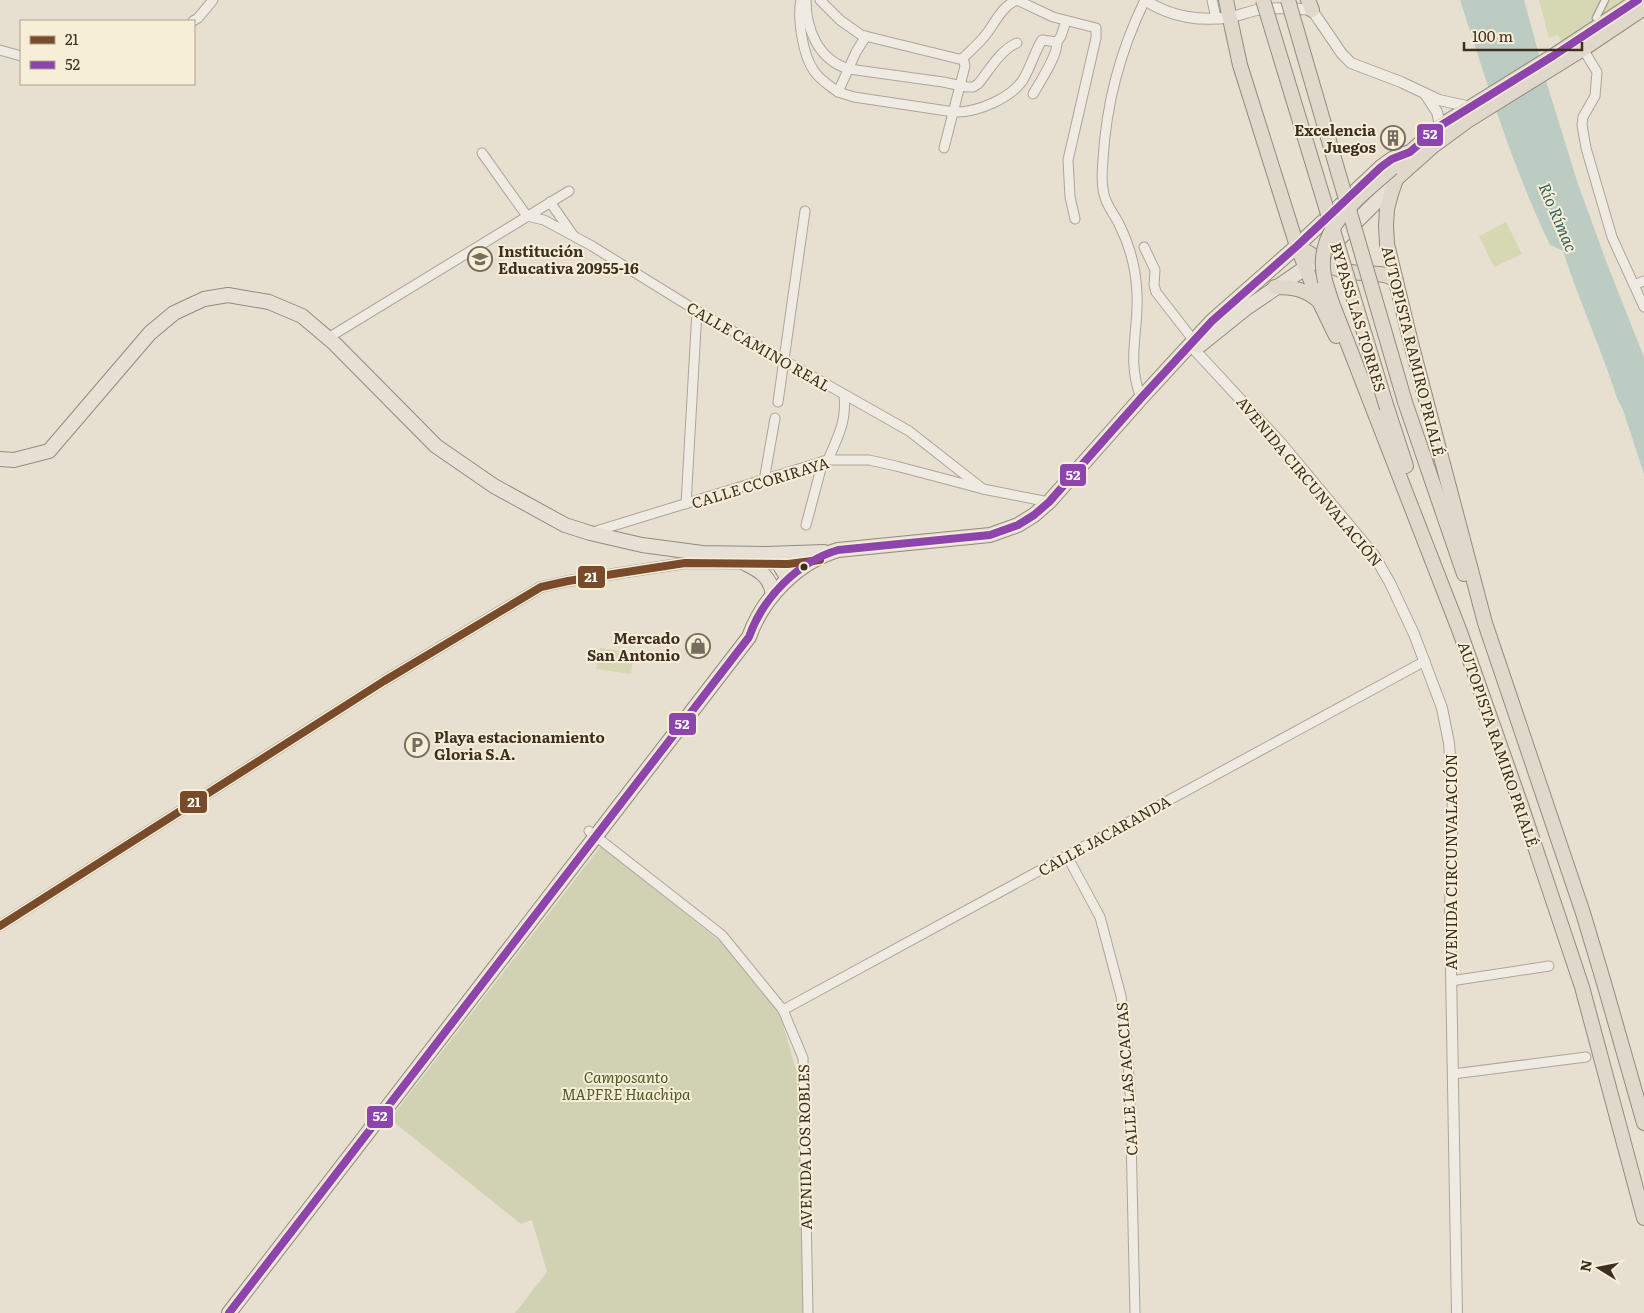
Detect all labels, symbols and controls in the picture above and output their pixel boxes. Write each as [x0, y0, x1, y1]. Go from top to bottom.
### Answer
legend [20, 20, 195, 85]
scale bar [1464, 20, 1582, 52]
text: 100 m [1472, 24, 1513, 47]
text: 21 [65, 27, 79, 50]
text: 52 [65, 52, 80, 75]
place label: Excelencia Juegos [1294, 118, 1377, 158]
line badge: 52 [1416, 123, 1444, 147]
text: 52 [1423, 123, 1438, 143]
building icon: Excelencia Juegos [1380, 125, 1406, 151]
water label: Río Rímac [1534, 179, 1584, 256]
place label: Institución Educativa 20955-16 [498, 239, 639, 279]
street label: BYPASS LAS TORRES [1325, 239, 1393, 395]
street label: AUTOPISTA RAMIRO PRIALÉ [1377, 243, 1451, 459]
school or university icon: Institución Educativa 20955-16 [467, 246, 493, 272]
street label: CALLE CAMINO REAL [683, 295, 835, 397]
street label: AVENIDA CIRCUNVALACIÓN [1232, 391, 1388, 571]
street label: CALLE CCORIRAYA [689, 450, 831, 514]
line badge: 52 [1059, 463, 1087, 487]
text: 52 [1066, 464, 1081, 484]
unlabelled marker [799, 562, 809, 572]
line badge: 21 [577, 565, 606, 589]
text: 21 [584, 566, 598, 586]
place label: Mercado San Antonio [587, 626, 680, 666]
shop icon: Mercado San Antonio [685, 633, 711, 659]
street label: AUTOPISTA RAMIRO PRIALÉ [1453, 638, 1545, 850]
line badge: 52 [668, 712, 697, 736]
text: 52 [675, 713, 690, 733]
place label: Playa estacionamiento Gloria S.A. [434, 725, 605, 765]
parking icon: Playa estacionamiento Gloria S.A. [404, 732, 430, 758]
street label: AVENIDA CIRCUNVALACIÓN [1439, 754, 1462, 970]
street label: CALLE JACARANDA [1034, 789, 1174, 881]
line badge: 21 [179, 790, 208, 814]
text: 21 [187, 791, 201, 811]
street label: CALLE LAS ACACIAS [1109, 1002, 1143, 1156]
street label: AVENIDA LOS ROBLES [791, 1064, 817, 1230]
park label: Camposanto MAPFRE Huachipa [561, 1065, 691, 1105]
line badge: 52 [366, 1105, 394, 1129]
text: 52 [373, 1105, 388, 1125]
north arrow [1574, 1243, 1624, 1293]
text: N [1574, 1258, 1596, 1273]

